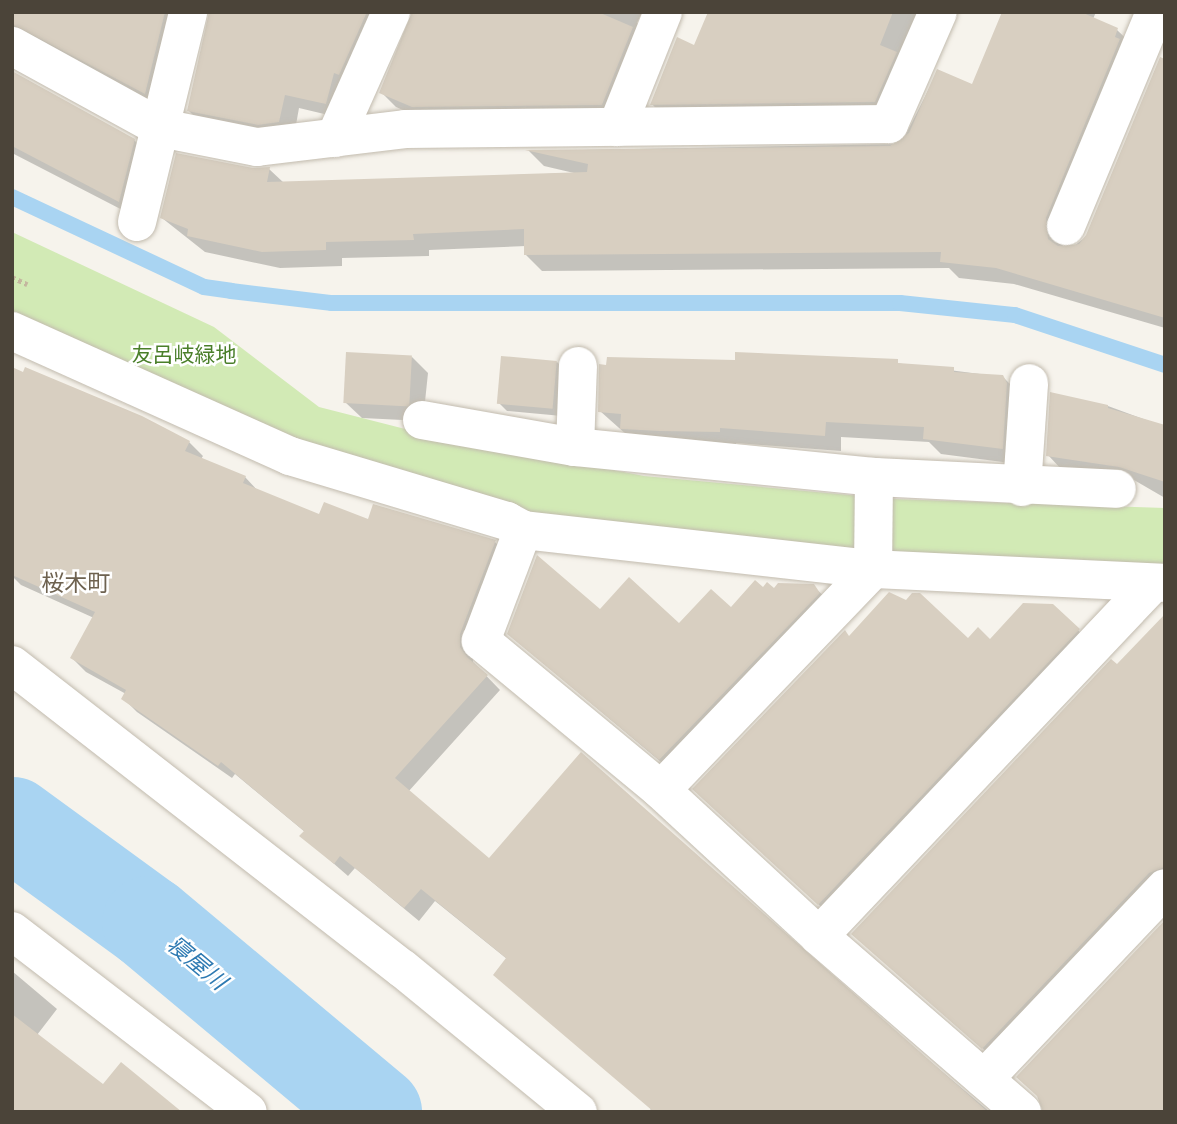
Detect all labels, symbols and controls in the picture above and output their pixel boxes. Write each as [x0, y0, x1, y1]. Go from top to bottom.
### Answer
park label: 友呂岐緑地 [132, 342, 236, 368]
district label: 桜木町 [42, 569, 110, 597]
water label: 寝屋川 [162, 930, 232, 996]

